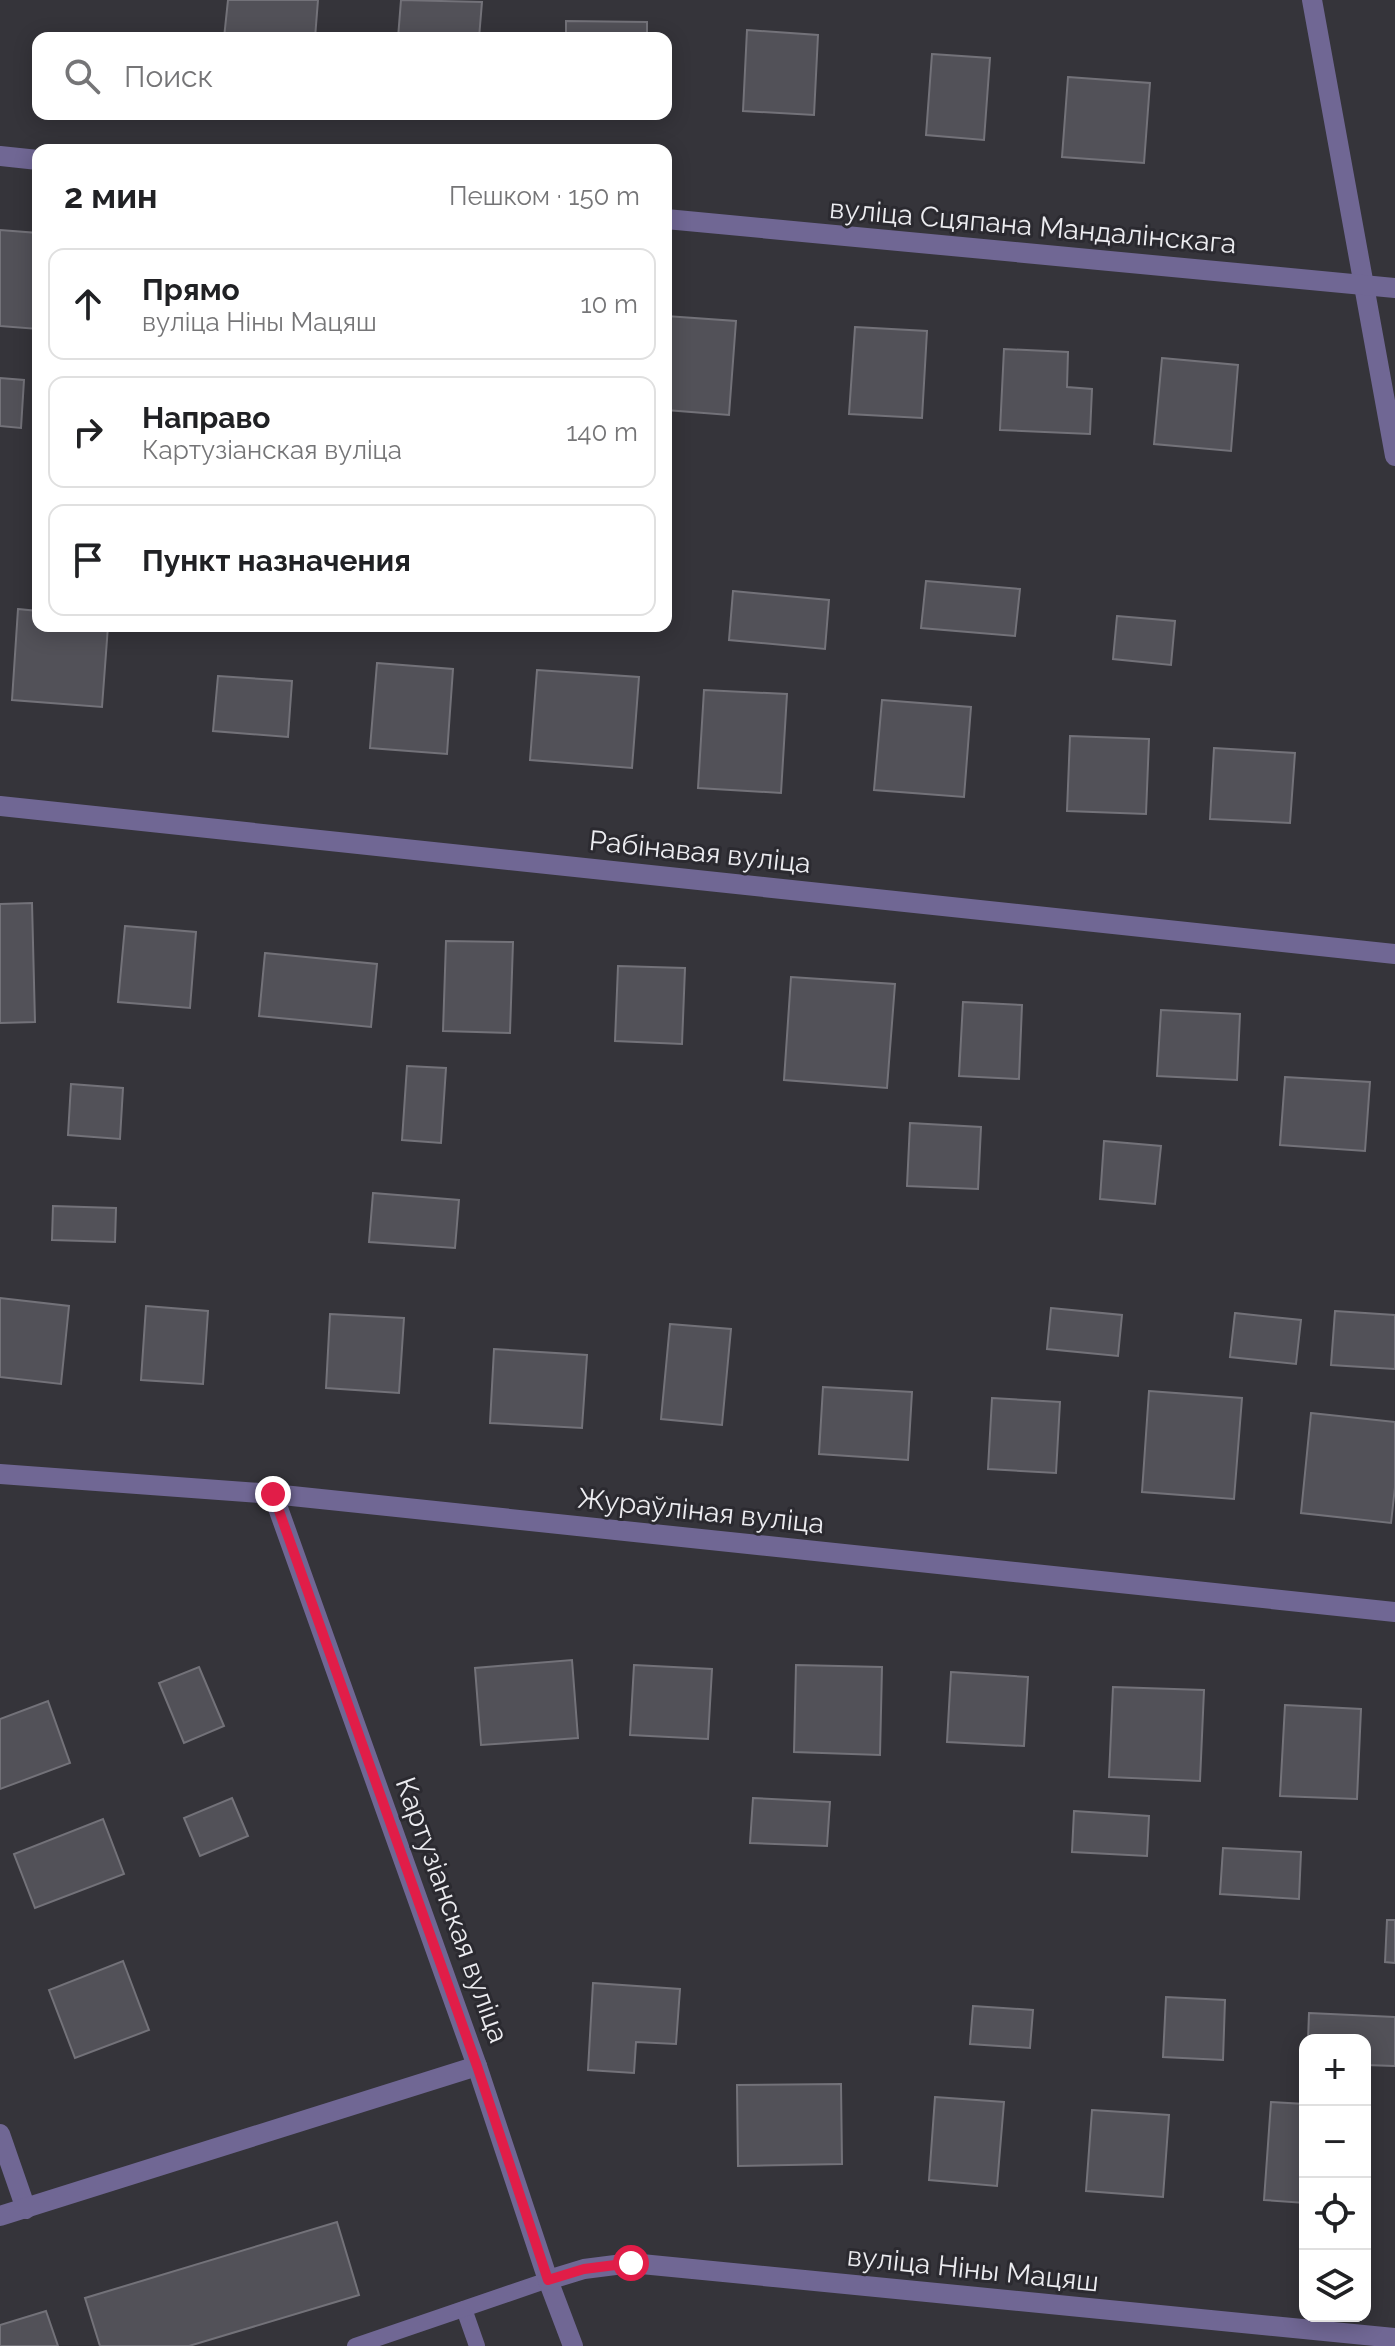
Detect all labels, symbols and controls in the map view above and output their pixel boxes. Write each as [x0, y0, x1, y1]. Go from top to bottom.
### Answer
search box [32, 32, 672, 120]
icon: search [60, 54, 104, 98]
text: Поиск [124, 59, 213, 94]
text: 2 мин [64, 176, 158, 216]
text: Пешком · 150 m [449, 181, 640, 211]
street label: вуліца Сцяпана Мандалінскага [828, 192, 1238, 260]
text: Прямо [142, 272, 240, 307]
icon: ahead [66, 282, 110, 326]
text: 10 m [580, 289, 638, 319]
text: вуліца Ніны Мацяш [142, 307, 377, 337]
text: Направо [142, 400, 271, 435]
icon: right [66, 410, 110, 454]
text: 140 m [566, 417, 638, 447]
text: Картузіанская вуліца [142, 435, 402, 465]
icon: arrive [66, 538, 110, 582]
text: Пункт назначения [142, 543, 411, 578]
street label: Рабінавая вуліца [587, 824, 813, 880]
route end [255, 1476, 291, 1512]
street label: Жураўліная вуліца [576, 1482, 826, 1540]
street label: Картузіанская вуліца [389, 1773, 515, 2047]
map controls [1299, 2034, 1371, 2322]
button: + [1299, 2034, 1371, 2106]
button: − [1299, 2106, 1371, 2178]
button: locate [1299, 2178, 1371, 2250]
street label: вуліца Ніны Мацяш [846, 2239, 1100, 2299]
route start [613, 2245, 649, 2281]
button: layers [1299, 2250, 1371, 2322]

